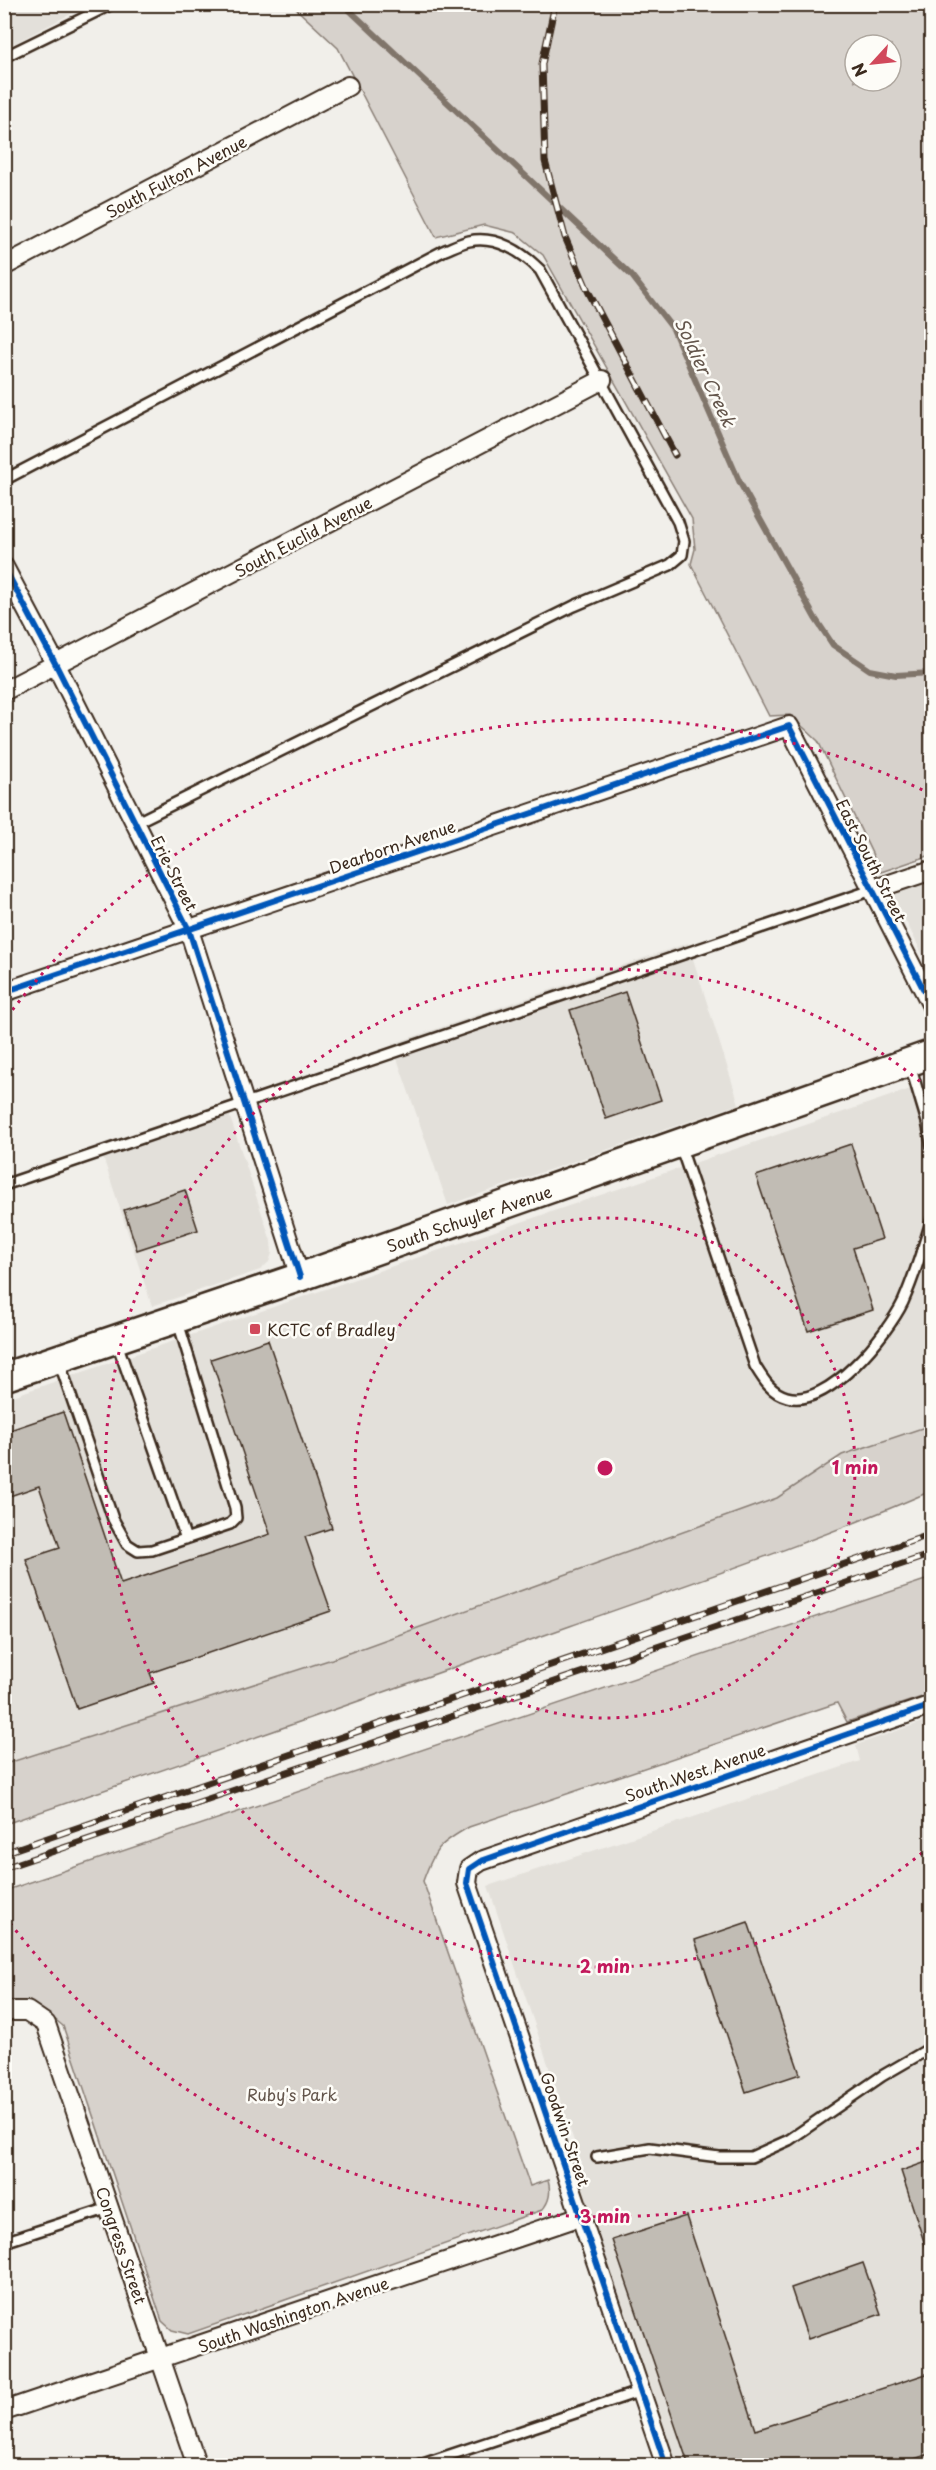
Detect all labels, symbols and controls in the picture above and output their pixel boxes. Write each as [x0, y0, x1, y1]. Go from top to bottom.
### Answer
north arrow [843, 33, 903, 93]
text: N [845, 59, 872, 81]
street label: South Fulton Avenue [101, 129, 251, 223]
water label: Soldier Creek [669, 313, 744, 432]
street label: South Euclid Avenue [230, 490, 376, 582]
street label: East South Street [831, 794, 914, 926]
street label: Dearborn Avenue [326, 813, 459, 879]
street label: Erie Street [146, 831, 204, 915]
street label: South Schuyler Avenue [383, 1178, 555, 1258]
place label: KCTC of Bradley [267, 1317, 396, 1341]
marker: KCTC of Bradley [248, 1322, 262, 1336]
text: 1 min [832, 1453, 878, 1480]
centre of rings [595, 1458, 615, 1478]
street label: South West Avenue [622, 1737, 769, 1807]
text: 2 min [580, 1952, 630, 1979]
street label: Goodwin Street [535, 2069, 597, 2190]
park label: Ruby's Park [247, 2082, 337, 2106]
street label: Congress Street [91, 2183, 153, 2307]
text: 3 min [580, 2202, 630, 2229]
street label: South Washington Avenue [194, 2270, 392, 2358]

